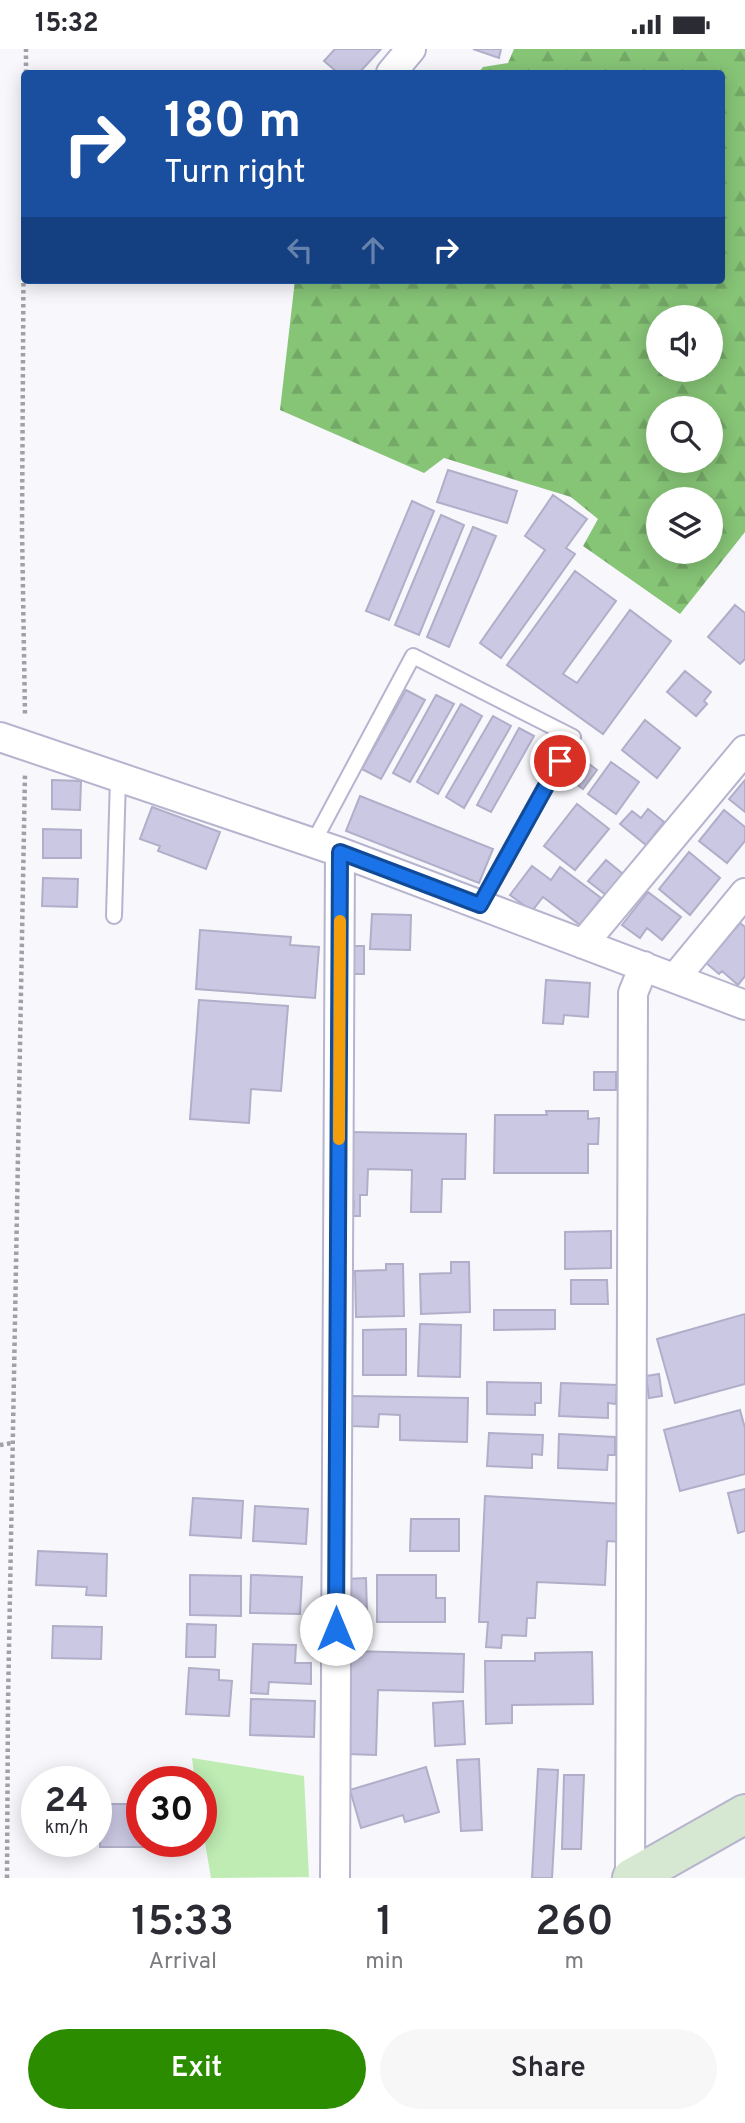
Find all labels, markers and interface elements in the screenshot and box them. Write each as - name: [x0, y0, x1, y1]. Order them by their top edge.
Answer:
- text: 15:32: [35, 8, 99, 41]
- text: 180 m: [164, 93, 301, 155]
- icon: right: [49, 98, 140, 189]
- text: Turn right: [164, 154, 306, 194]
- icon: left: [281, 231, 319, 269]
- icon: ahead: [354, 231, 392, 269]
- icon: right: [427, 231, 465, 269]
- map controls: [646, 305, 723, 564]
- button: sound: [646, 305, 723, 382]
- button: search: [646, 396, 723, 473]
- button: layers: [646, 487, 723, 564]
- pin: [530, 731, 590, 791]
- icon: arrive: [541, 742, 579, 780]
- position arrow: [299, 1592, 373, 1666]
- speed limit sign: 30: [126, 1766, 217, 1857]
- text: 24: [45, 1780, 88, 1824]
- text: km/h: [45, 1817, 88, 1840]
- text: 15:33: [131, 1897, 234, 1950]
- text: 1: [376, 1897, 393, 1950]
- text: 260: [535, 1897, 614, 1950]
- text: Arrival: [148, 1948, 217, 1977]
- text: min: [365, 1948, 404, 1977]
- text: m: [565, 1948, 584, 1977]
- button: Exit: [28, 2029, 366, 2109]
- button: Share: [380, 2029, 717, 2109]

